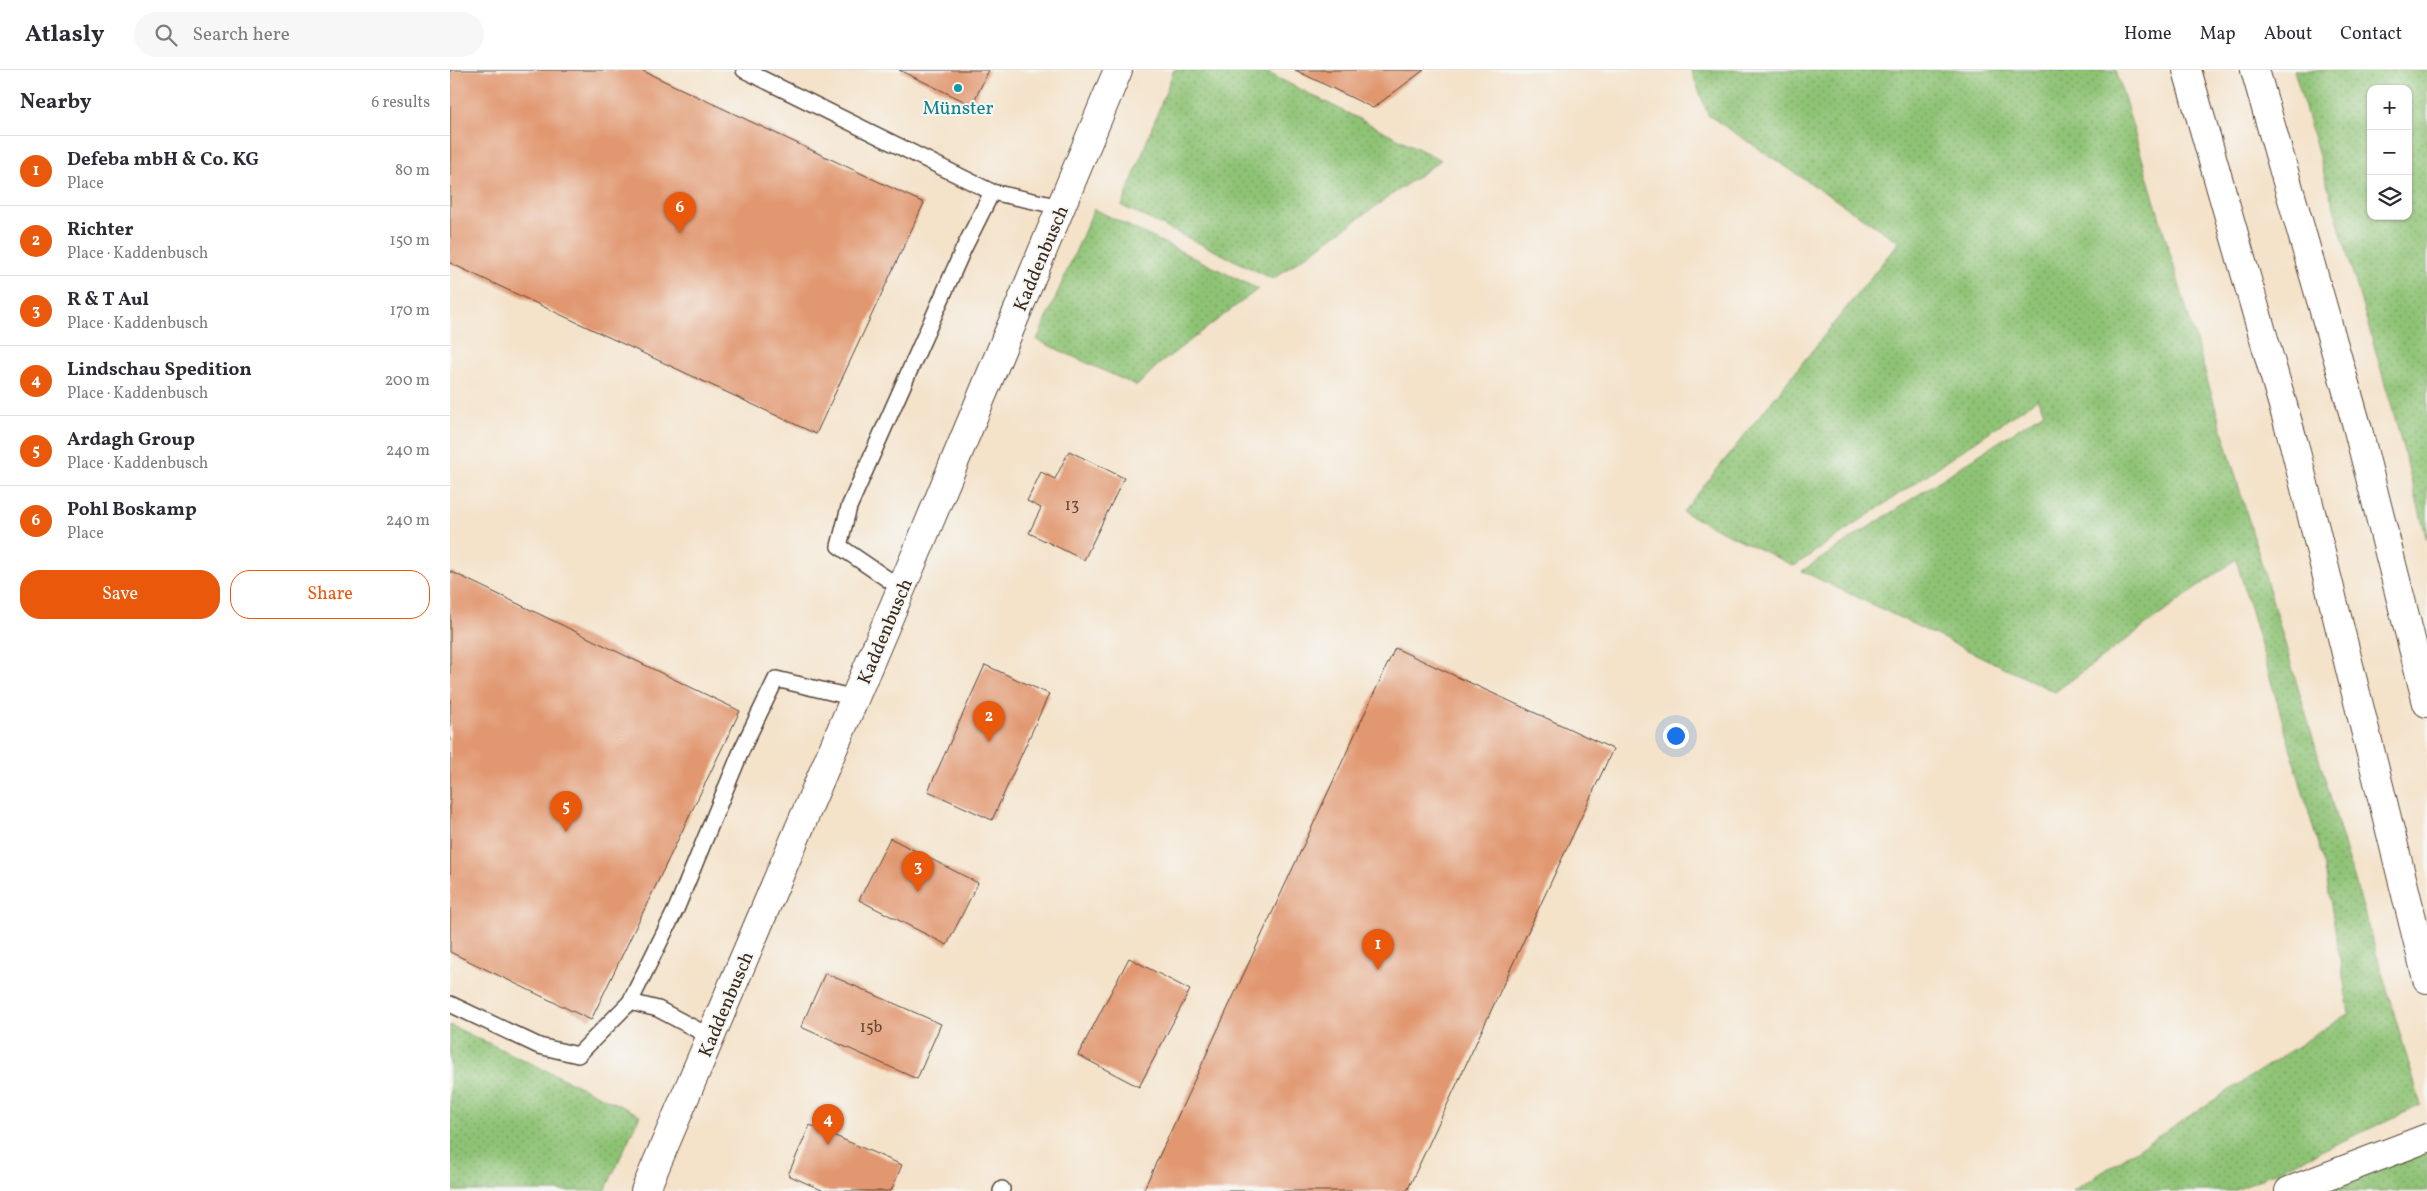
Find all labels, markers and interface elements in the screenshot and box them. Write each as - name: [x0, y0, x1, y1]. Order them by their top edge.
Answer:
- search box: [134, 12, 484, 57]
- text: Atlasly: [25, 18, 104, 52]
- icon: search: [152, 21, 180, 49]
- text: Search here: [192, 22, 290, 48]
- text: Home: [2124, 22, 2172, 47]
- text: Map: [2200, 22, 2236, 47]
- text: About: [2264, 22, 2312, 47]
- text: Contact: [2340, 22, 2402, 47]
- marker: Münster: [952, 82, 964, 94]
- map controls: [2367, 85, 2412, 220]
- button: +: [2367, 85, 2412, 130]
- text: Nearby: [20, 88, 91, 117]
- text: 6 results: [371, 92, 430, 114]
- place label: Münster: [923, 96, 994, 122]
- button: −: [2367, 130, 2412, 175]
- text: Defeba mbH & Co. KG: [67, 147, 259, 173]
- text: 1: [33, 160, 39, 182]
- text: 80 m: [395, 160, 430, 182]
- text: Place: [67, 173, 104, 195]
- button: layers: [2367, 175, 2412, 220]
- pin: 6: [664, 192, 696, 233]
- street label: Kaddenbusch: [1008, 202, 1076, 316]
- text: Richter: [67, 217, 133, 243]
- text: 2: [32, 230, 40, 252]
- text: 150 m: [389, 230, 430, 252]
- text: Place · Kaddenbusch: [67, 243, 208, 265]
- text: R & T Aul: [67, 287, 149, 313]
- text: 3: [32, 300, 40, 322]
- text: 170 m: [390, 300, 430, 322]
- text: Place · Kaddenbusch: [67, 313, 208, 335]
- text: Lindschau Spedition: [67, 357, 252, 383]
- text: 4: [31, 370, 41, 392]
- text: 200 m: [385, 370, 430, 392]
- text: Place · Kaddenbusch: [67, 383, 208, 405]
- text: Ardagh Group: [67, 427, 195, 453]
- text: 5: [32, 440, 40, 462]
- text: 240 m: [386, 440, 430, 462]
- text: Place · Kaddenbusch: [67, 453, 208, 475]
- house number: 13: [1065, 495, 1079, 517]
- text: Pohl Boskamp: [67, 497, 197, 523]
- text: 6: [32, 510, 40, 532]
- text: 240 m: [386, 510, 430, 532]
- text: Place: [67, 523, 104, 545]
- button: Save: [20, 570, 220, 619]
- button: Share: [230, 570, 430, 619]
- street label: Kaddenbusch: [852, 575, 920, 689]
- pin: 2: [973, 701, 1005, 742]
- your location: [1663, 723, 1689, 749]
- pin: 5: [550, 791, 582, 832]
- pin: 3: [902, 851, 934, 892]
- pin: 1: [1362, 929, 1394, 970]
- street label: Kaddenbusch: [693, 948, 761, 1062]
- house number: 15b: [860, 1017, 883, 1039]
- pin: 4: [812, 1104, 844, 1145]

